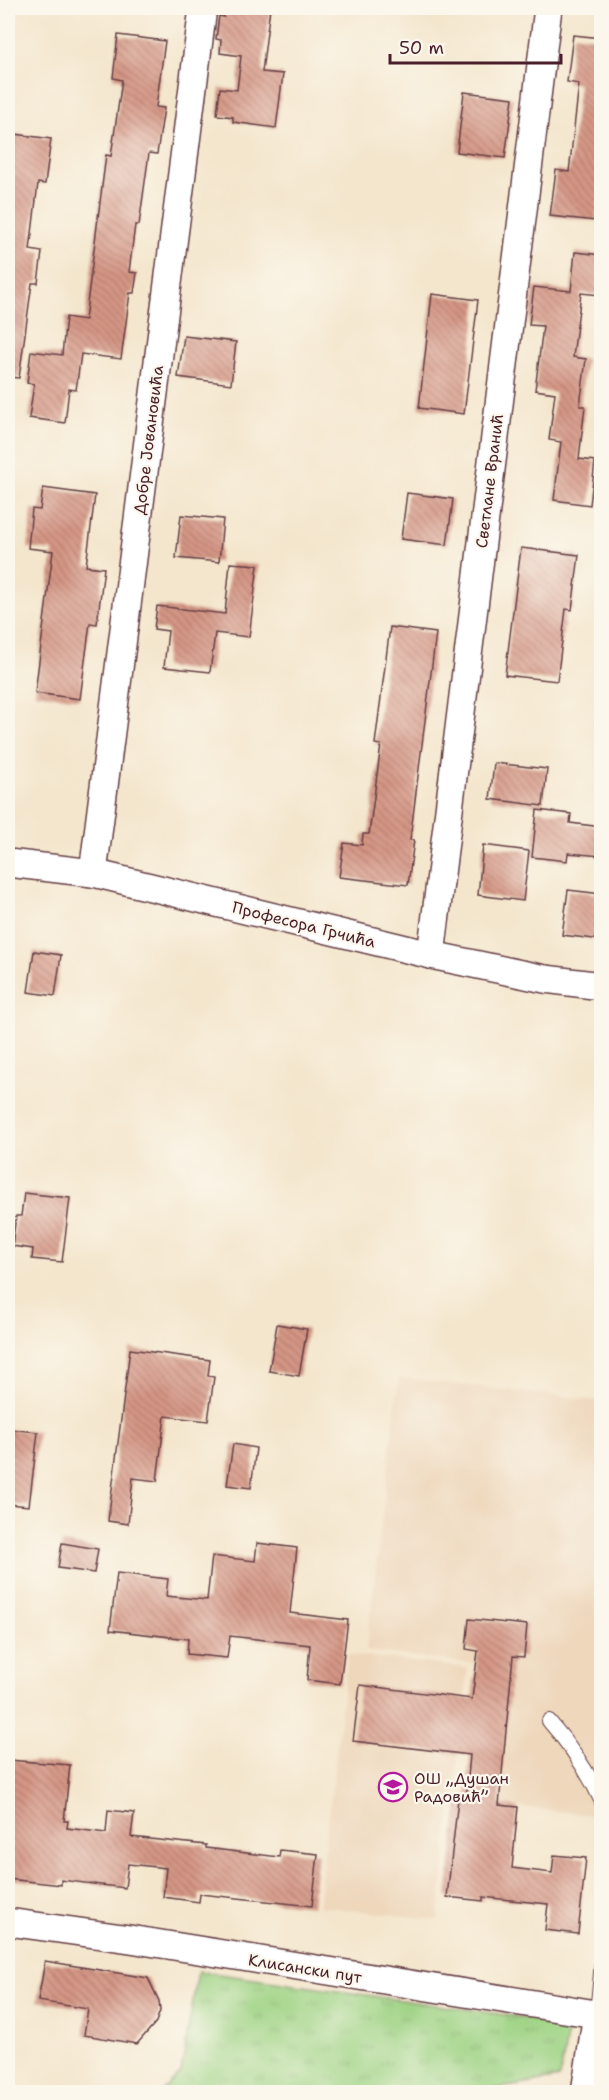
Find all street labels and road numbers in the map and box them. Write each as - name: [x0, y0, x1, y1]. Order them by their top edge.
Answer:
- street label: Добре Јовановића: [129, 364, 168, 516]
- street label: Светлане Вранић: [471, 413, 508, 549]
- street label: Професора Грчића: [230, 897, 378, 952]
- street label: Клисански пут: [247, 1949, 364, 1988]

